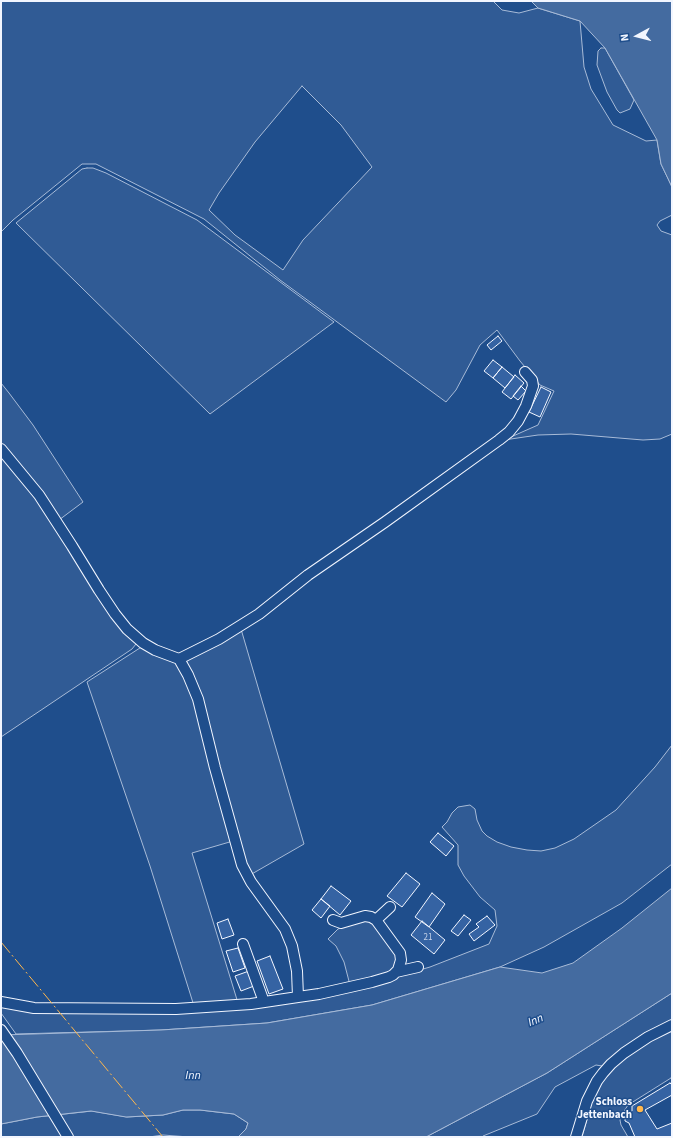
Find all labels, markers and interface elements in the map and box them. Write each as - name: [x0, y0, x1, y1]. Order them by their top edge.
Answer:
- north arrow: [617, 16, 657, 56]
- text: N: [617, 33, 632, 42]
- house number: 21: [424, 933, 432, 943]
- water label: Inn: [526, 1011, 546, 1031]
- water label: Inn: [185, 1069, 201, 1083]
- place label: Schloss Jettenbach: [577, 1096, 632, 1122]
- marker: Schloss Jettenbach: [635, 1104, 645, 1114]

